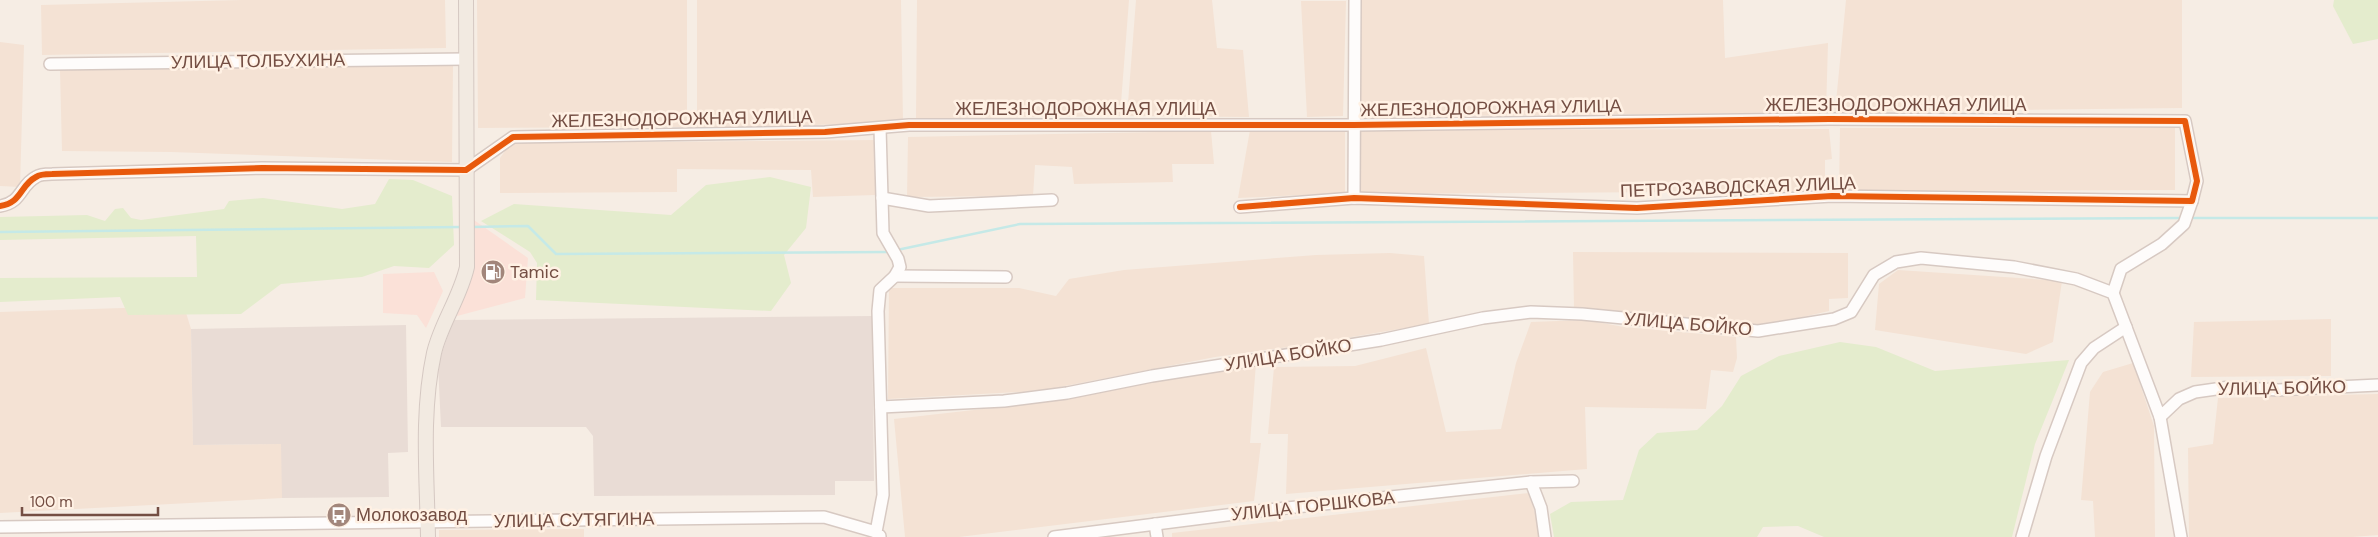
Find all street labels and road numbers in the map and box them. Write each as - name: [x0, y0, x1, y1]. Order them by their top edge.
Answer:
- street label: УЛИЦА ТОЛБУХИНА: [171, 47, 345, 75]
- street label: ЖЕЛЕЗНОДОРОЖНАЯ УЛИЦА: [1765, 93, 2027, 117]
- street label: ЖЕЛЕЗНОДОРОЖНАЯ УЛИЦА: [1360, 94, 1622, 122]
- street label: ЖЕЛЕЗНОДОРОЖНАЯ УЛИЦА: [955, 97, 1217, 121]
- street label: ЖЕЛЕЗНОДОРОЖНАЯ УЛИЦА: [551, 105, 813, 133]
- street label: ПЕТРОЗАВОДСКАЯ УЛИЦА: [1620, 171, 1856, 203]
- street label: УЛИЦА БОЙКО: [1623, 306, 1753, 342]
- street label: УЛИЦА БОЙКО: [1223, 333, 1353, 377]
- street label: УЛИЦА БОЙКО: [2218, 375, 2346, 401]
- street label: УЛИЦА ГОРШКОВА: [1230, 485, 1396, 527]
- street label: УЛИЦА СУТЯГИНА: [493, 507, 655, 533]

